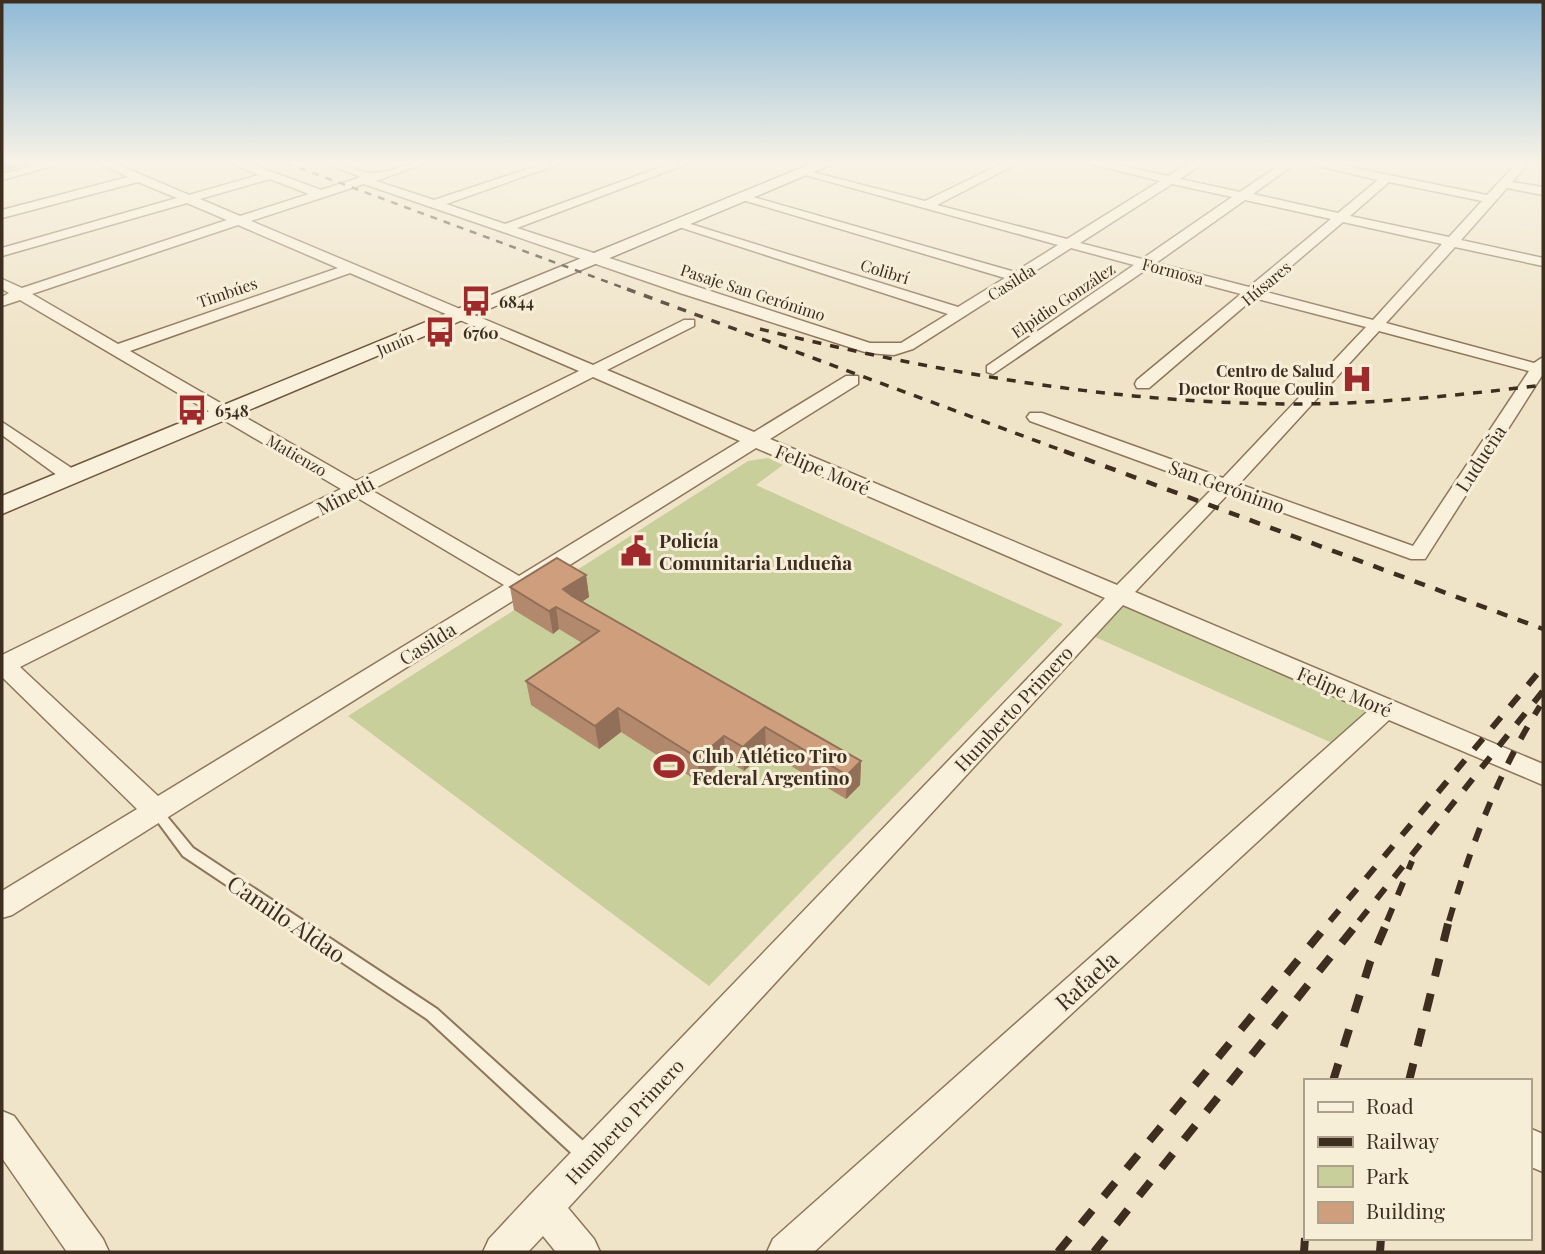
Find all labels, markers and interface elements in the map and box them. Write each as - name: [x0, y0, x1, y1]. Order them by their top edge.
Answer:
- street label: Formosa: [1140, 253, 1206, 289]
- street label: Colibrí: [858, 254, 912, 288]
- street label: Húsares: [1237, 256, 1295, 310]
- street label: Elpidio González: [1007, 257, 1119, 342]
- street label: Pasaje San Gerónimo: [678, 259, 828, 325]
- street label: Casilda: [983, 259, 1039, 305]
- street label: Timbúes: [194, 272, 260, 312]
- bus stop icon: 6844: [459, 284, 493, 318]
- place label: 6844: [499, 291, 534, 312]
- bus stop icon: 6760: [423, 315, 457, 349]
- place label: 6760: [463, 322, 499, 343]
- street label: Junín: [372, 326, 417, 360]
- place label: Centro de Salud Doctor Roque Coulin: [1178, 360, 1334, 399]
- hospital icon: Centro de Salud Doctor Roque Coulin: [1340, 362, 1374, 396]
- bus stop icon: 6548: [175, 393, 209, 427]
- place label: 6548: [215, 400, 249, 421]
- street label: Ludueña: [1449, 419, 1512, 496]
- street label: Matienzo: [263, 429, 331, 481]
- street label: Felipe Moré: [772, 437, 874, 501]
- street label: San Gerónimo: [1165, 453, 1289, 519]
- street label: Minetti: [312, 469, 379, 521]
- place label: Policía Comunitaria Ludueña: [659, 527, 852, 575]
- public building icon: Policía Comunitaria Ludueña: [619, 534, 653, 568]
- street label: Casilda: [394, 615, 461, 671]
- street label: Humberto Primero: [948, 640, 1078, 776]
- street label: Felipe Moré: [1294, 659, 1396, 723]
- place label: Club Atlético Tiro Federal Argentino: [692, 742, 850, 790]
- sports icon: Club Atlético Tiro Federal Argentino: [652, 749, 686, 783]
- street label: Camilo Aldao: [222, 867, 352, 969]
- street label: Rafaela: [1048, 943, 1125, 1017]
- street label: Humberto Primero: [559, 1053, 689, 1189]
- legend: [1304, 1079, 1531, 1240]
- text: Road: [1366, 1091, 1414, 1119]
- text: Railway: [1366, 1126, 1440, 1154]
- text: Park: [1366, 1161, 1410, 1189]
- text: Building: [1366, 1196, 1445, 1224]

